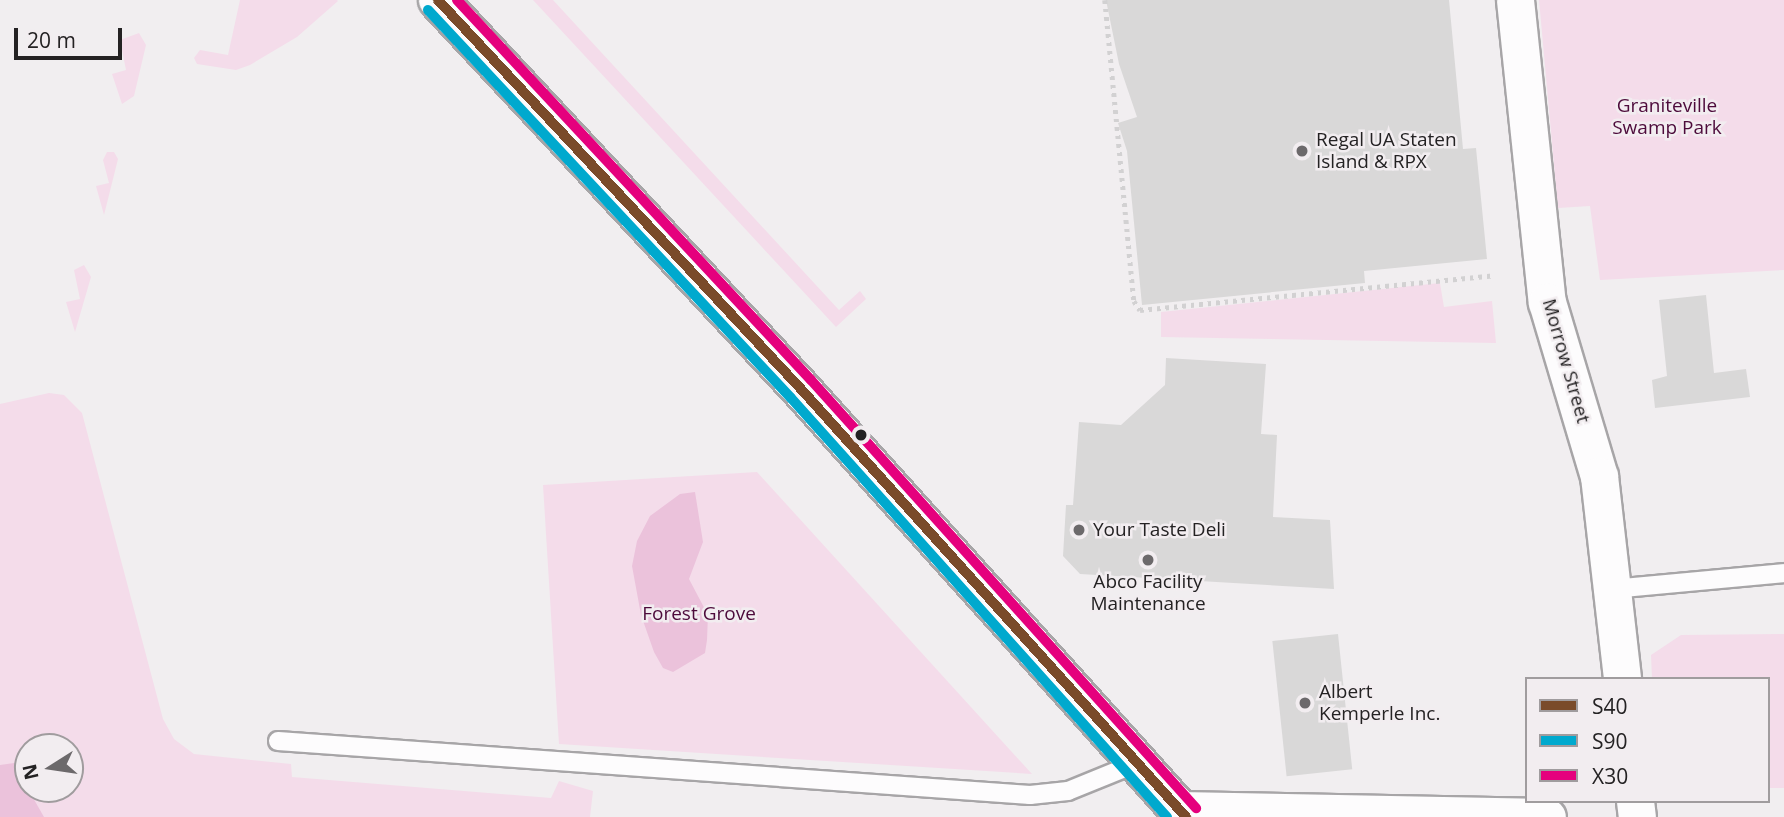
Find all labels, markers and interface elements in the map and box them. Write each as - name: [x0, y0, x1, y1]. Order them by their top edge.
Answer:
- scale bar: [18, 14, 126, 58]
- text: 20 m: [27, 26, 76, 54]
- park label: Graniteville Swamp Park: [1612, 95, 1722, 139]
- place label: Regal UA Staten Island & RPX: [1316, 129, 1457, 173]
- marker: Regal UA Staten Island & RPX: [1294, 143, 1310, 159]
- street label: Morrow Street: [1537, 296, 1595, 426]
- unlabelled marker: [854, 428, 868, 442]
- place label: Your Taste Deli: [1093, 519, 1226, 541]
- marker: Your Taste Deli: [1071, 522, 1087, 538]
- marker: Abco Facility Maintenance: [1140, 552, 1156, 568]
- place label: Abco Facility Maintenance: [1090, 571, 1206, 615]
- park label: Forest Grove: [642, 603, 756, 625]
- legend: [1525, 677, 1770, 803]
- place label: Albert Kemperle Inc.: [1319, 681, 1440, 725]
- text: S40: [1592, 692, 1628, 720]
- marker: Albert Kemperle Inc.: [1297, 695, 1313, 711]
- text: S90: [1592, 727, 1628, 755]
- north arrow: [14, 733, 84, 803]
- text: N: [16, 762, 45, 782]
- text: X30: [1592, 762, 1628, 790]

